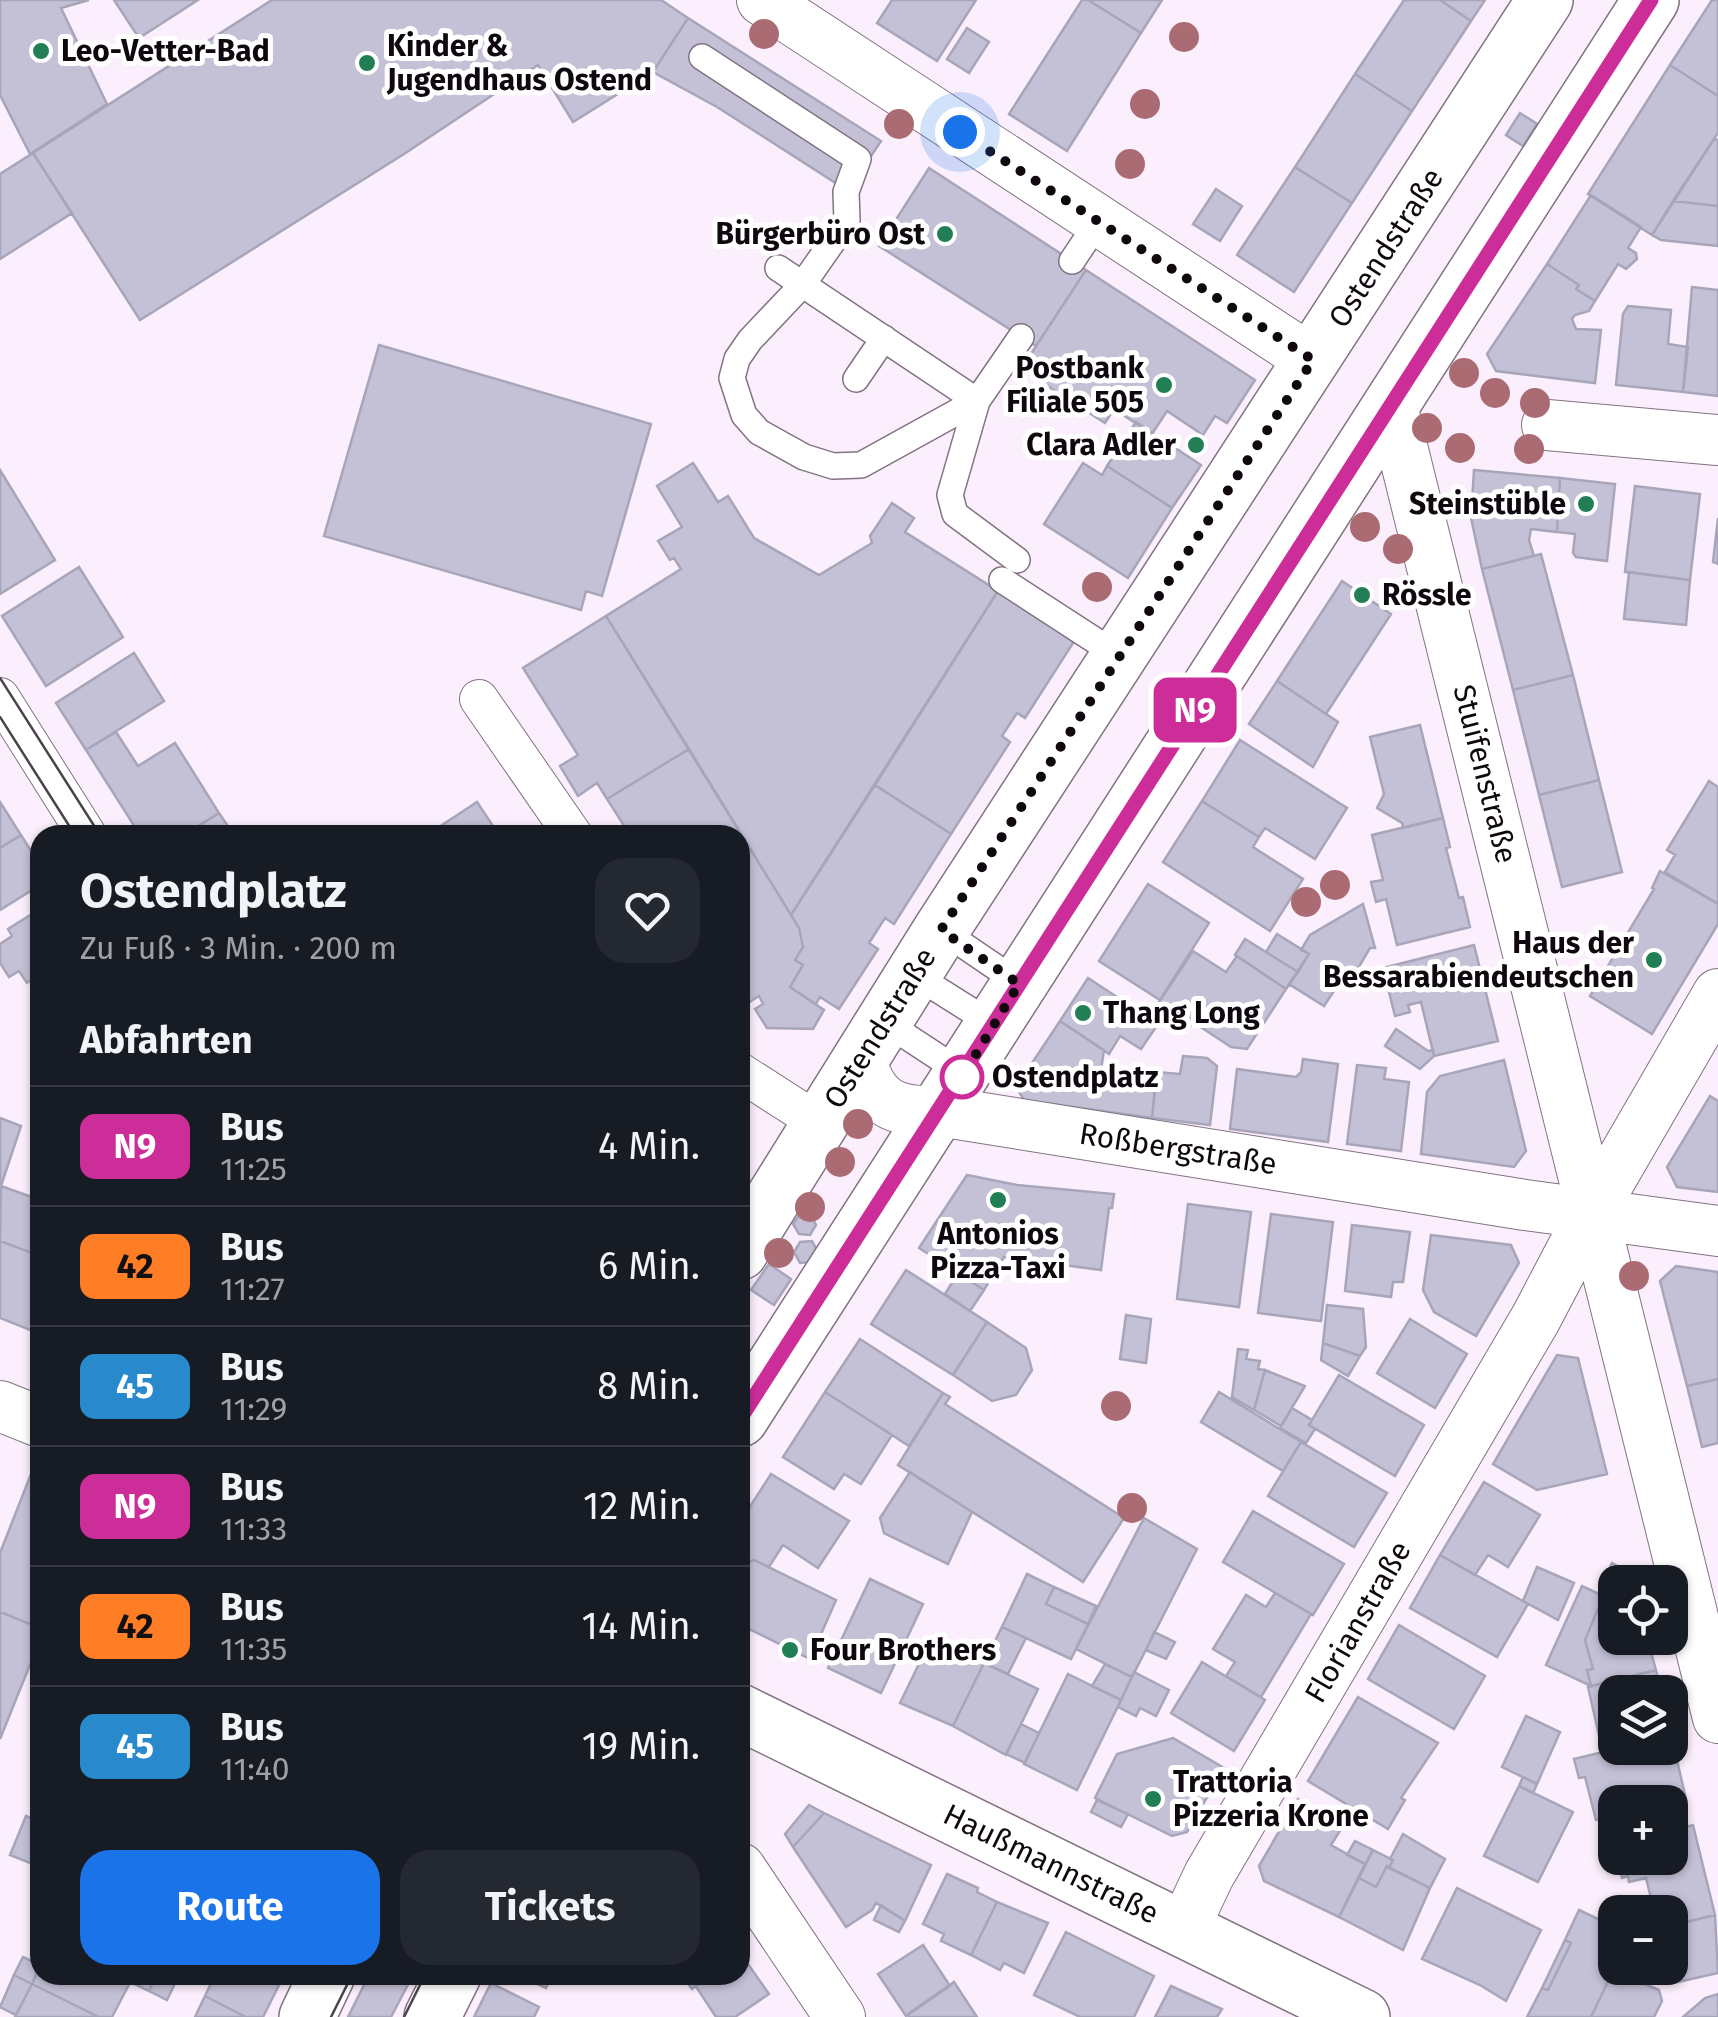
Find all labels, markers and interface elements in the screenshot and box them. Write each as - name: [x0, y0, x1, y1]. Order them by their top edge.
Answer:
- place label: Kinder & Jugendhaus Ostend: [386, 28, 652, 98]
- place label: Leo-Vetter-Bad: [61, 33, 270, 69]
- marker: Leo-Vetter-Bad: [30, 40, 52, 62]
- marker: Kinder & Jugendhaus Ostend: [356, 52, 378, 74]
- your location: [935, 107, 985, 157]
- street label: Ostendstraße: [1321, 162, 1451, 334]
- place label: Bürgerbüro Ost: [716, 216, 925, 252]
- marker: Bürgerbüro Ost: [934, 223, 956, 245]
- place label: Postbank Filiale 505: [1006, 350, 1144, 420]
- marker: Postbank Filiale 505: [1153, 374, 1175, 396]
- place label: Clara Adler: [1026, 427, 1177, 463]
- marker: Clara Adler: [1185, 434, 1207, 456]
- place label: Steinstüble: [1409, 486, 1566, 522]
- marker: Steinstüble: [1575, 493, 1597, 515]
- place label: Rössle: [1382, 577, 1472, 613]
- marker: Rössle: [1351, 584, 1373, 606]
- line badge: N9: [1150, 678, 1240, 742]
- street label: Stuifenstraße: [1445, 681, 1525, 867]
- text: N9: [1174, 689, 1216, 731]
- button: heart: [595, 858, 700, 963]
- text: Ostendplatz: [80, 862, 347, 920]
- place label: Haus der Bessarabiendeutschen: [1323, 925, 1635, 995]
- text: Zu Fuß · 3 Min. · 200 m: [80, 929, 397, 967]
- street label: Ostendstraße: [816, 941, 944, 1115]
- marker: Haus der Bessarabiendeutschen: [1643, 949, 1665, 971]
- place label: Thang Long: [1103, 995, 1260, 1031]
- marker: Thang Long: [1072, 1002, 1094, 1024]
- text: Abfahrten: [80, 1017, 253, 1063]
- marker: Ostendplatz: [941, 1056, 983, 1098]
- place label: Ostendplatz: [992, 1059, 1159, 1095]
- text: Bus: [220, 1104, 284, 1150]
- street label: Roßbergstraße: [1077, 1116, 1279, 1182]
- text: 4 Min.: [598, 1123, 700, 1169]
- text: N9: [114, 1125, 156, 1167]
- text: 11:25: [220, 1150, 287, 1188]
- marker: Antonios Pizza-Taxi: [987, 1189, 1009, 1211]
- place label: Antonios Pizza-Taxi: [930, 1216, 1066, 1286]
- text: Bus: [220, 1224, 284, 1270]
- text: 6 Min.: [598, 1243, 700, 1289]
- text: 42: [116, 1245, 154, 1287]
- text: 11:27: [220, 1270, 285, 1308]
- text: Bus: [220, 1344, 284, 1390]
- text: 8 Min.: [597, 1363, 700, 1409]
- text: 45: [116, 1365, 154, 1407]
- text: 11:29: [220, 1390, 287, 1428]
- text: Bus: [220, 1464, 284, 1510]
- text: 12 Min.: [583, 1483, 700, 1529]
- text: N9: [114, 1485, 156, 1527]
- text: 11:33: [220, 1510, 287, 1548]
- street label: Florianstraße: [1297, 1535, 1419, 1709]
- map controls: [1598, 1565, 1688, 1985]
- button: locate: [1598, 1565, 1688, 1655]
- text: Bus: [220, 1584, 284, 1630]
- text: 14 Min.: [582, 1603, 700, 1649]
- text: 42: [116, 1605, 154, 1647]
- text: 11:35: [220, 1630, 287, 1668]
- place label: Four Brothers: [810, 1632, 996, 1668]
- marker: Four Brothers: [779, 1639, 801, 1661]
- button: layers: [1598, 1675, 1688, 1765]
- text: Bus: [220, 1704, 284, 1750]
- text: 19 Min.: [582, 1723, 700, 1769]
- text: 45: [116, 1725, 154, 1767]
- text: 11:40: [220, 1750, 290, 1788]
- place label: Trattoria Pizzeria Krone: [1173, 1764, 1369, 1834]
- button: +: [1598, 1785, 1688, 1875]
- marker: Trattoria Pizzeria Krone: [1142, 1788, 1164, 1810]
- street label: Haußmannstraße: [938, 1796, 1164, 1932]
- button: Route: [80, 1850, 380, 1965]
- button: Tickets: [400, 1850, 700, 1965]
- button: −: [1598, 1895, 1688, 1985]

